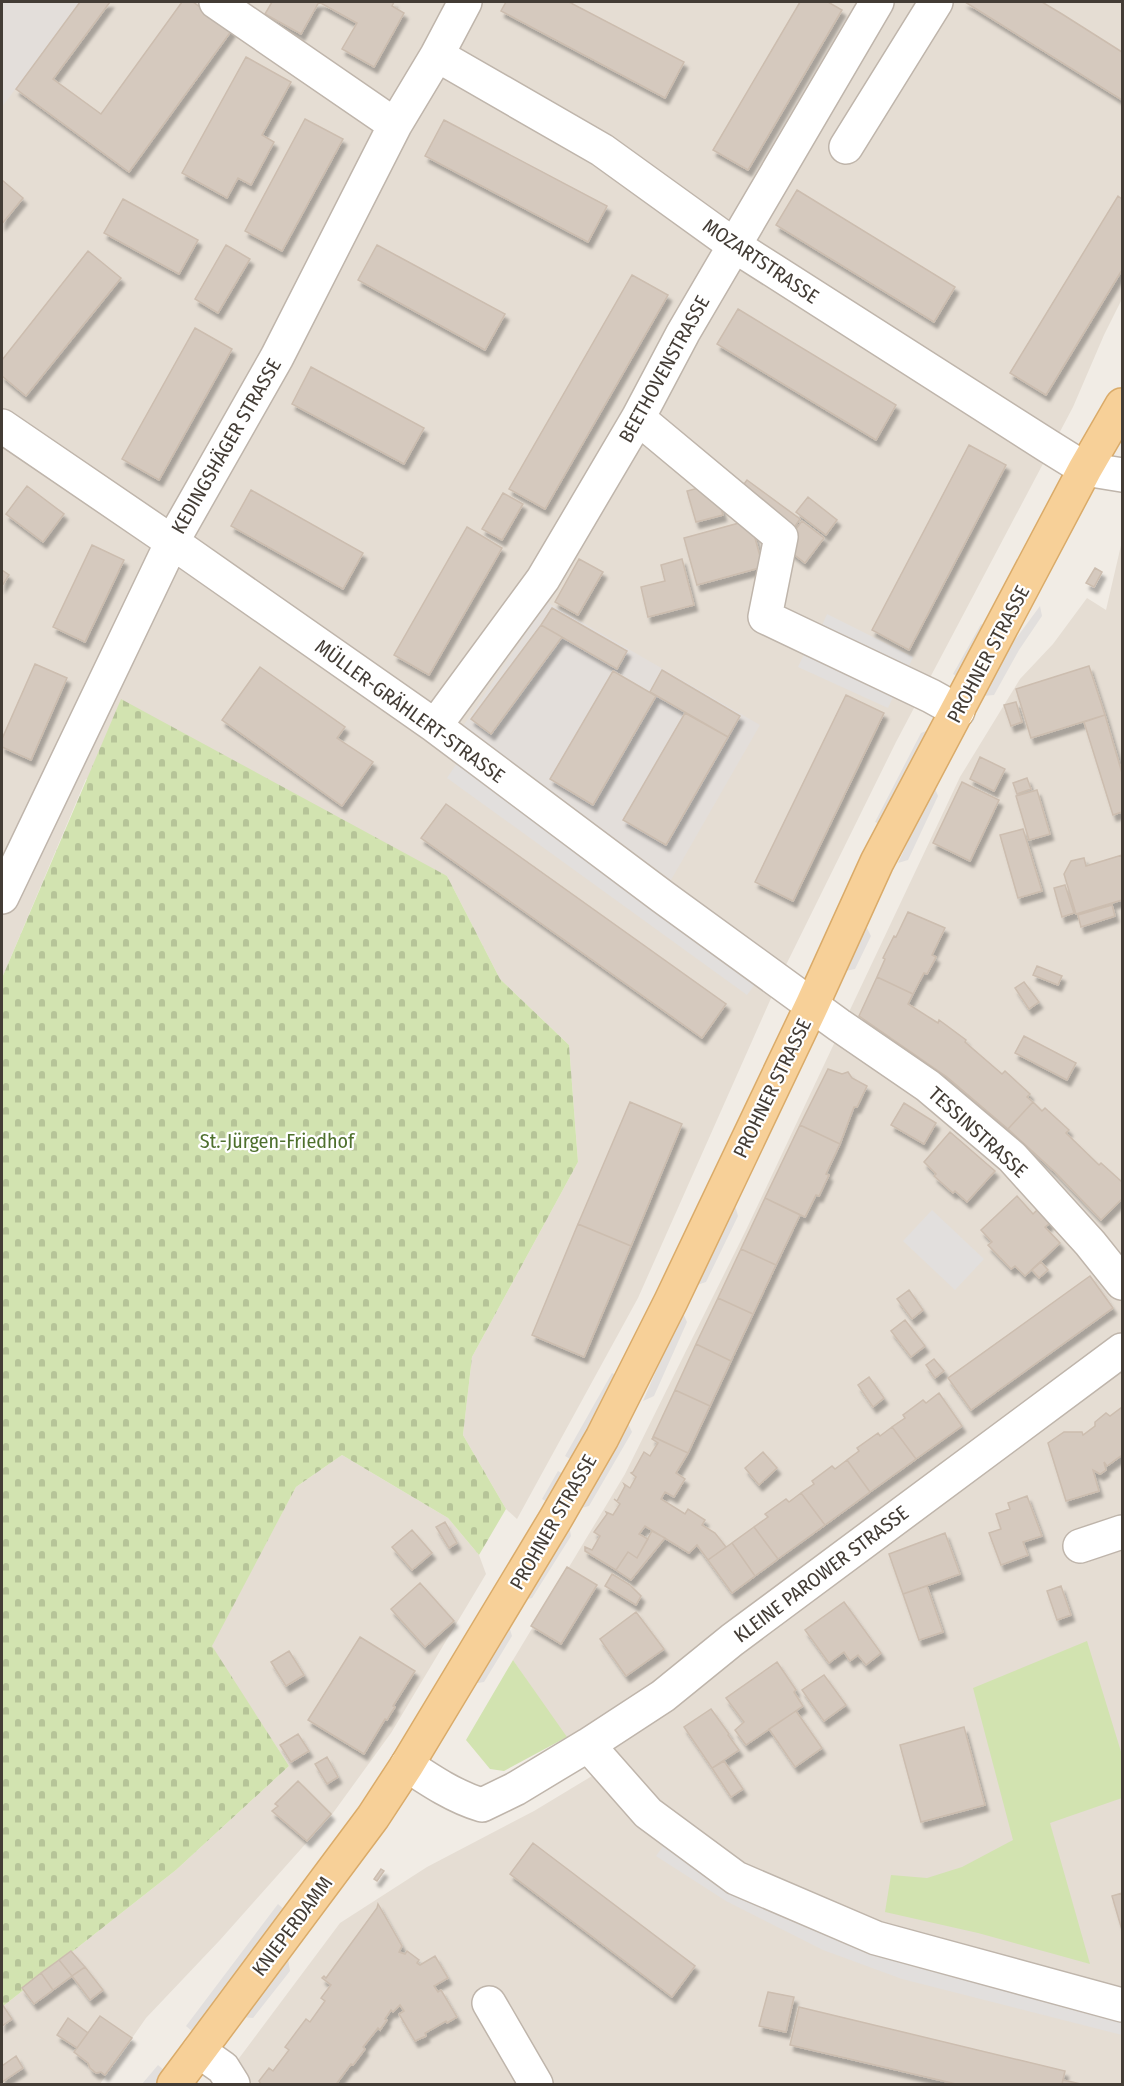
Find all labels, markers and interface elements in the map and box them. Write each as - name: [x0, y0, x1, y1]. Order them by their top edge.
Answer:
- street label: MOZARTSTRASSE: [699, 213, 823, 309]
- street label: BEETHOVENSTRASSE: [614, 291, 714, 447]
- street label: KEDINGSHÄGER STRASSE: [166, 354, 286, 538]
- street label: PROHNER STRASSE: [942, 581, 1034, 727]
- street label: MÜLLER-GRÄHLERT-STRASSE: [310, 634, 510, 788]
- street label: PROHNER STRASSE: [728, 1014, 816, 1162]
- street label: TESSINSTRASSE: [924, 1081, 1032, 1183]
- park label: St.-Jürgen-Friedhof: [200, 1129, 356, 1153]
- street label: PROHNER STRASSE: [505, 1450, 601, 1594]
- street label: KLEINE PAROWER STRASSE: [729, 1500, 913, 1648]
- street label: KNIEPERDAMM: [247, 1871, 337, 1981]

